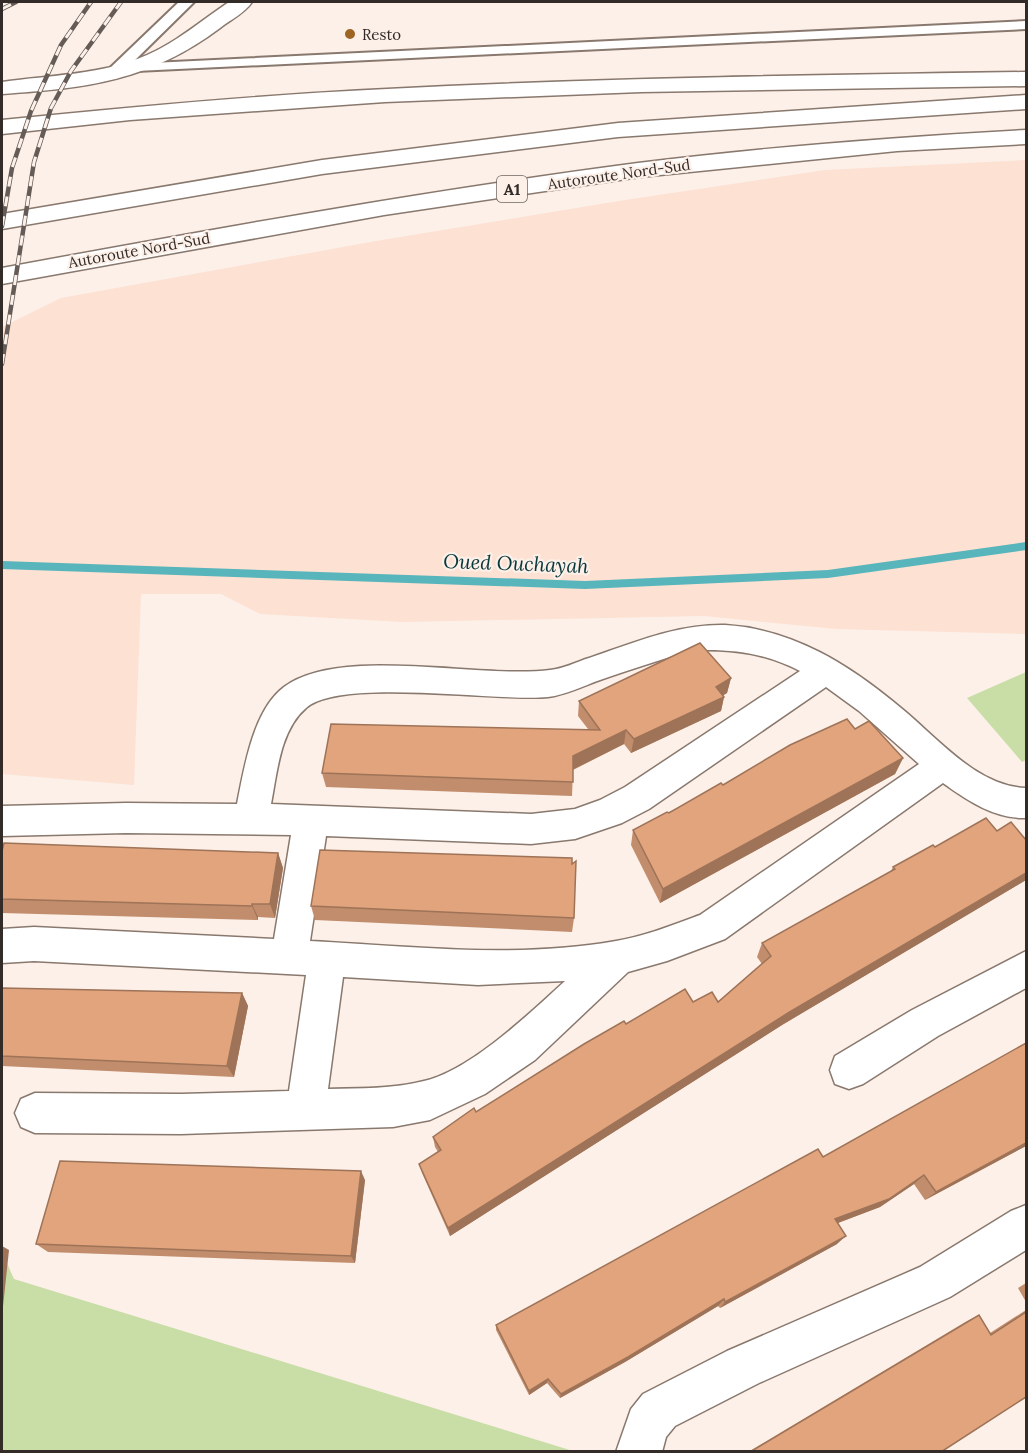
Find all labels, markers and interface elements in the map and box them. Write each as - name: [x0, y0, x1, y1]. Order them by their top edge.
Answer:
- place label: Resto: [362, 25, 401, 44]
- marker: Resto: [343, 27, 357, 41]
- street label: Autoroute Nord-Sud: [545, 155, 692, 194]
- road number: A1: [497, 176, 527, 202]
- street label: Autoroute Nord-Sud: [66, 228, 211, 272]
- water label: Oued Ouchayah: [443, 548, 590, 578]

